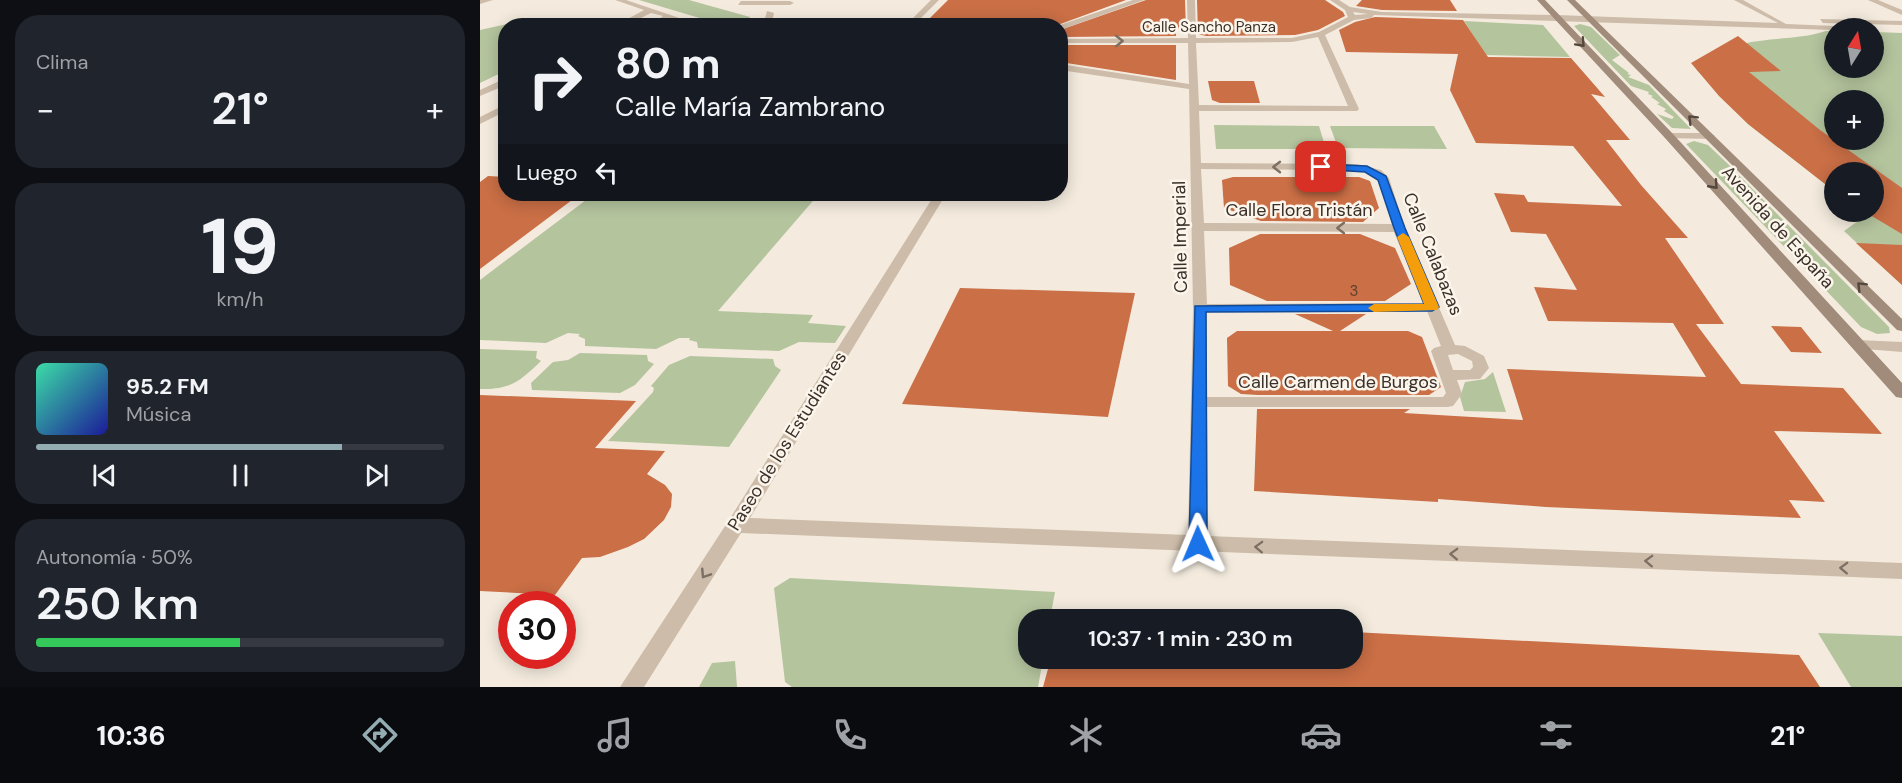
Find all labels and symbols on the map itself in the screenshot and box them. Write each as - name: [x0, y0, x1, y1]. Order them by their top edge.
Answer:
- street label: Calle Sancho Panza: [1142, 17, 1276, 37]
- north arrow: [1824, 18, 1884, 78]
- one-way arrow: [1114, 35, 1123, 47]
- one-way arrow: [1574, 36, 1585, 46]
- one-way arrow: [1689, 115, 1700, 126]
- pin: [1295, 141, 1346, 192]
- street label: Avenida de España: [1716, 160, 1840, 294]
- one-way arrow: [1273, 161, 1282, 173]
- one-way arrow: [1707, 178, 1718, 189]
- street label: Calle Imperial: [1167, 181, 1193, 293]
- street label: Calle Calabazas: [1397, 189, 1469, 319]
- street label: Calle Flora Tristán: [1225, 198, 1373, 222]
- one-way arrow: [1336, 222, 1345, 234]
- house number: 3: [1350, 281, 1358, 301]
- one-way arrow: [1857, 282, 1868, 293]
- street label: Paseo de los Estudiantes: [722, 347, 852, 535]
- street label: Calle Carmen de Burgos: [1238, 370, 1438, 394]
- position arrow: [1166, 512, 1230, 576]
- one-way arrow: [1254, 540, 1263, 553]
- one-way arrow: [1449, 547, 1458, 560]
- one-way arrow: [1644, 555, 1653, 568]
- one-way arrow: [1839, 562, 1848, 575]
- one-way arrow: [700, 568, 712, 578]
- speed limit sign: 30: [498, 591, 576, 669]

